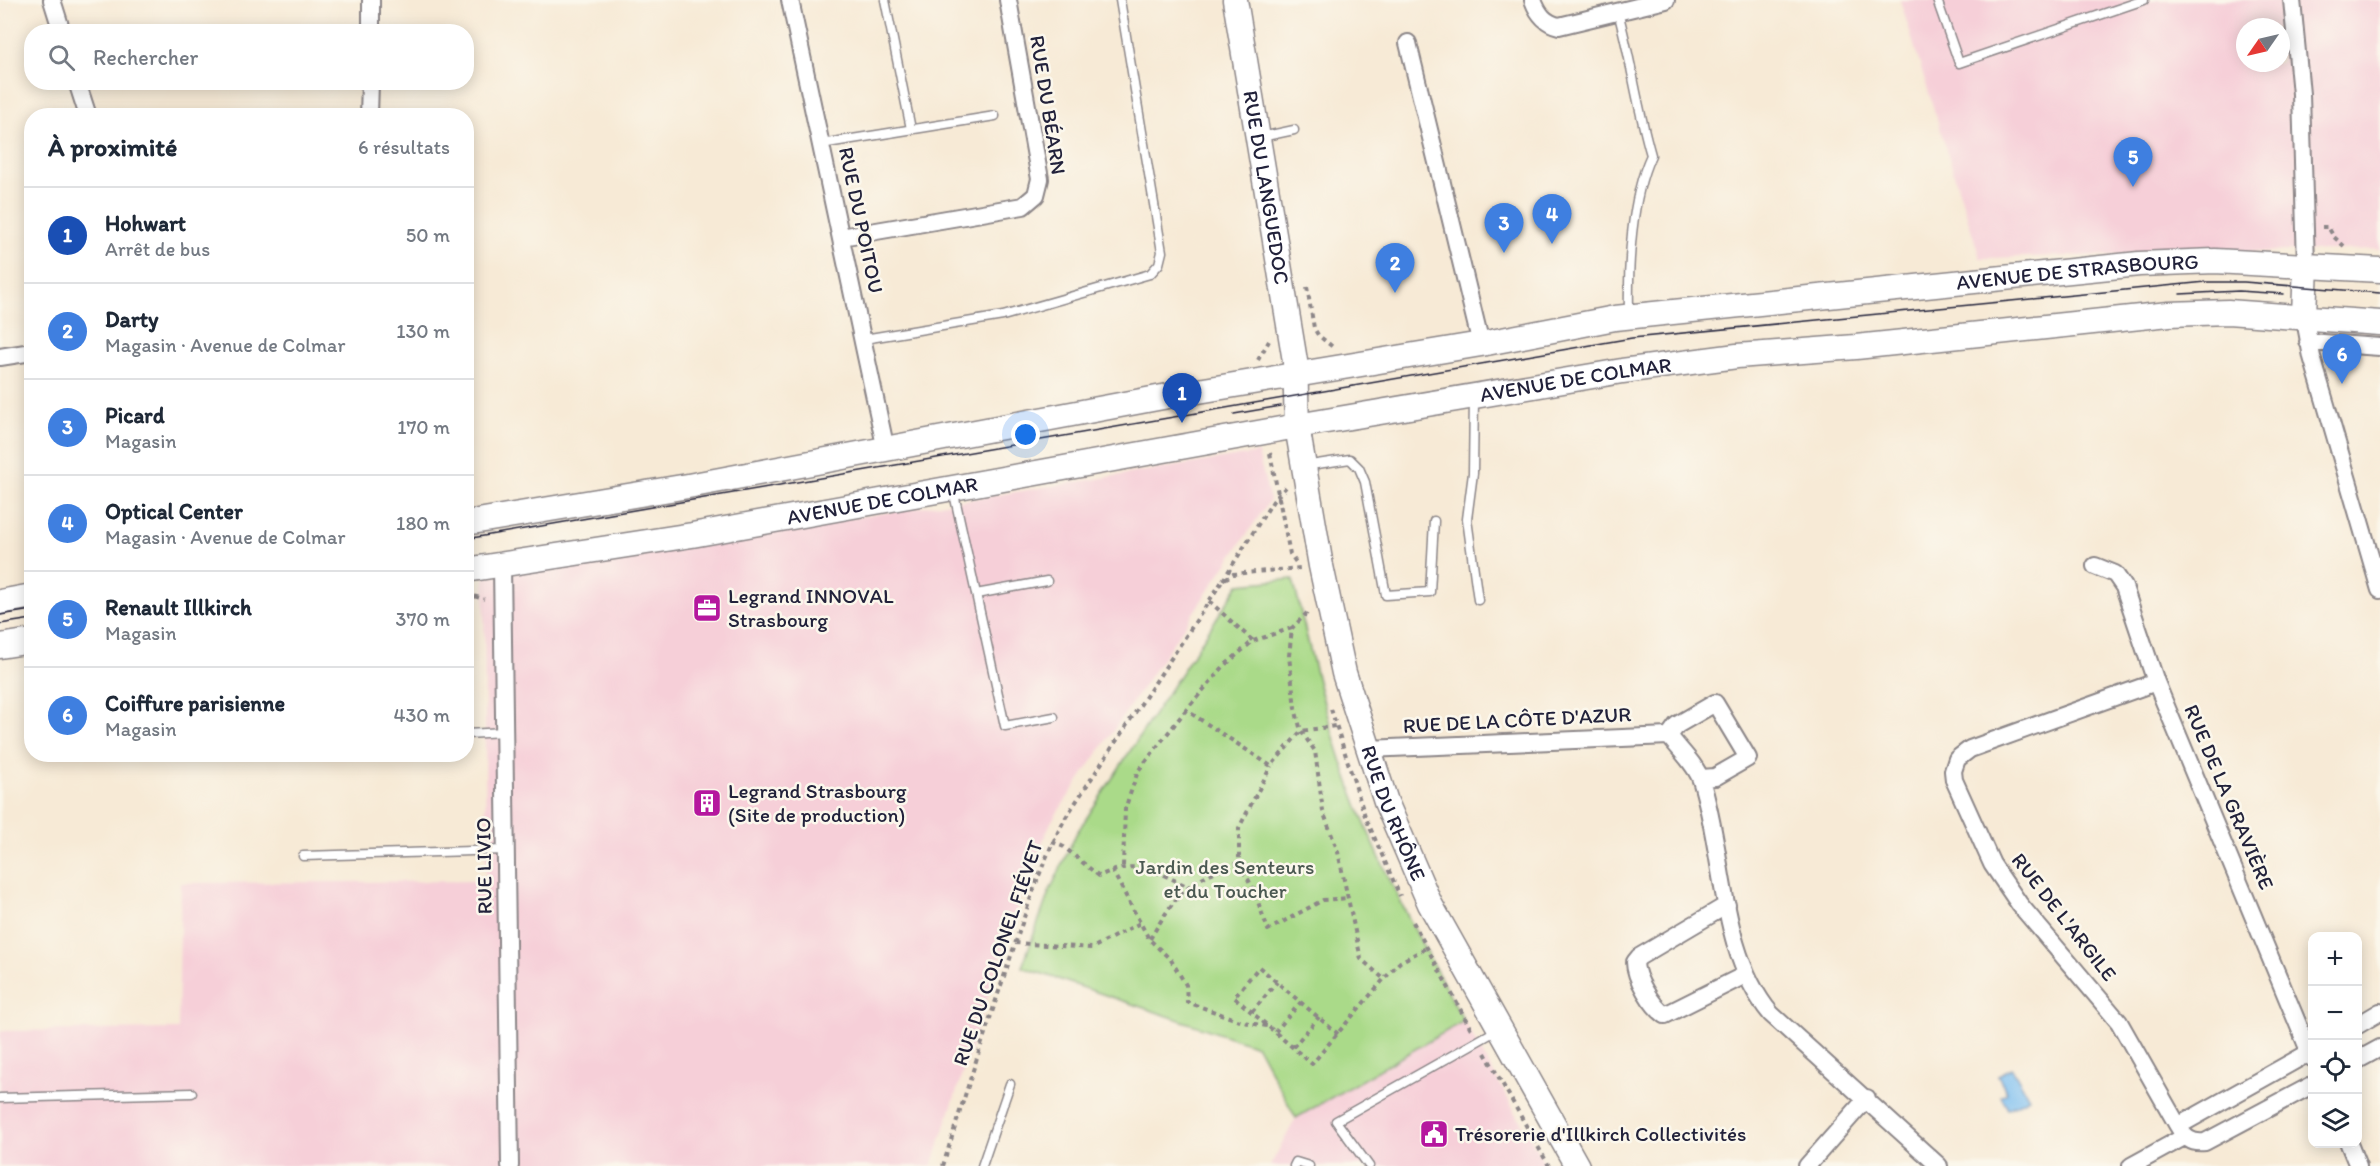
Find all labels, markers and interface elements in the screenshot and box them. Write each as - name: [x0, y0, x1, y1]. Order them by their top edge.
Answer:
- north arrow: [2236, 18, 2290, 72]
- search box: [24, 24, 474, 90]
- street label: RUE DU BÉARN: [1025, 33, 1072, 176]
- icon: search: [45, 41, 78, 74]
- text: Rechercher: [93, 44, 198, 71]
- street label: RUE DU LANGUEDOC: [1238, 89, 1295, 286]
- text: À proximité: [48, 131, 177, 163]
- text: 6 résultats: [358, 135, 450, 159]
- pin: 5: [2114, 138, 2152, 187]
- street label: RUE DU POITOU: [834, 144, 889, 295]
- pin: 4: [1532, 194, 1572, 244]
- pin: 3: [1484, 204, 1524, 253]
- text: Hohwart: [105, 210, 186, 237]
- text: 1: [63, 223, 72, 247]
- text: 50 m: [406, 223, 450, 247]
- text: Arrêt de bus: [105, 237, 210, 261]
- pin: 2: [1376, 244, 1414, 293]
- street label: AVENUE DE STRASBOURG: [1955, 249, 2199, 295]
- text: Darty: [105, 306, 158, 333]
- text: 2: [62, 319, 73, 343]
- text: 130 m: [396, 319, 450, 343]
- text: Magasin · Avenue de Colmar: [105, 333, 345, 357]
- pin: 6: [2322, 334, 2362, 384]
- street label: AVENUE DE COLMAR: [1478, 352, 1673, 407]
- pin: 1: [1162, 374, 1202, 423]
- text: Picard: [105, 402, 165, 429]
- text: 3: [62, 415, 73, 439]
- text: 170 m: [397, 415, 450, 439]
- your location: [1011, 420, 1040, 449]
- text: Magasin: [105, 429, 177, 453]
- street label: AVENUE DE COLMAR: [785, 471, 980, 530]
- text: Optical Center: [105, 498, 243, 525]
- text: 4: [61, 511, 74, 535]
- text: 180 m: [396, 511, 450, 535]
- text: Magasin · Avenue de Colmar: [105, 525, 345, 549]
- place label: Legrand INNOVAL Strasbourg: [728, 583, 894, 632]
- office icon: Legrand INNOVAL Strasbourg: [691, 592, 723, 624]
- text: Renault Illkirch: [105, 594, 252, 621]
- text: 5: [62, 607, 73, 631]
- text: 370 m: [396, 607, 450, 631]
- text: Magasin: [105, 621, 177, 645]
- text: Coiffure parisienne: [105, 690, 285, 717]
- street label: RUE DE LA CÔTE D'AZUR: [1402, 701, 1632, 738]
- street label: RUE DE LA GRAVIÈRE: [2179, 701, 2280, 893]
- text: 6: [62, 703, 73, 727]
- text: 430 m: [393, 703, 450, 727]
- text: Magasin: [105, 717, 177, 741]
- street label: RUE DU RHÔNE: [1356, 742, 1431, 884]
- place label: Legrand Strasbourg (Site de production): [728, 778, 907, 827]
- building icon: Legrand Strasbourg (Site de production): [691, 787, 723, 819]
- street label: RUE LIVIO: [470, 817, 497, 915]
- street label: RUE DU COLONEL FIÉVET: [947, 837, 1048, 1069]
- street label: RUE DE L'ARGILE: [2007, 848, 2122, 986]
- park label: Jardin des Senteurs et du Toucher: [1136, 854, 1314, 903]
- map controls: [2308, 932, 2362, 1148]
- button: +: [2308, 932, 2362, 986]
- button: −: [2308, 986, 2362, 1040]
- button: locate: [2308, 1040, 2362, 1094]
- button: layers: [2308, 1094, 2362, 1148]
- public building icon: Trésorerie d'Illkirch Collectivités: [1418, 1118, 1450, 1150]
- place label: Trésorerie d'Illkirch Collectivités: [1455, 1121, 1746, 1146]

